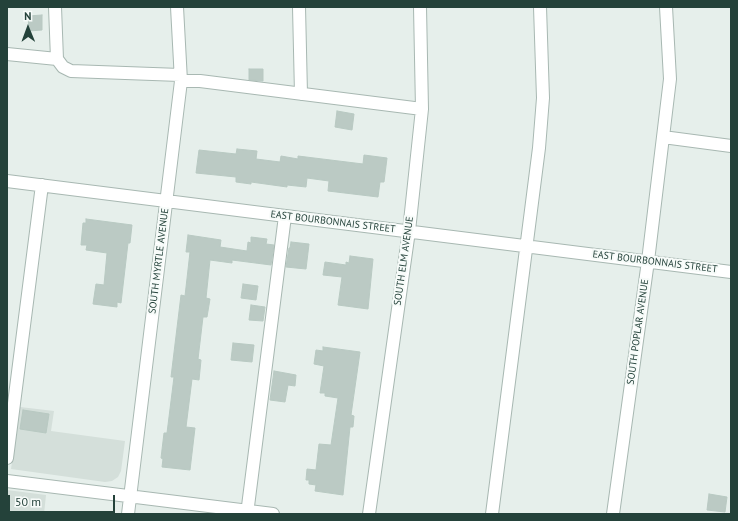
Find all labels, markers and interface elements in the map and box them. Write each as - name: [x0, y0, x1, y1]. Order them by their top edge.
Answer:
- north arrow: [8, 8, 48, 48]
- text: N: [24, 9, 32, 23]
- street label: SOUTH MYRTLE AVENUE: [147, 208, 171, 314]
- street label: EAST BOURBONNAIS STREET: [270, 208, 396, 236]
- street label: SOUTH ELM AVENUE: [392, 216, 416, 306]
- street label: EAST BOURBONNAIS STREET: [592, 248, 718, 276]
- street label: SOUTH POPLAR AVENUE: [625, 279, 651, 385]
- scale bar: [10, 487, 117, 513]
- text: 50 m: [15, 494, 41, 509]

